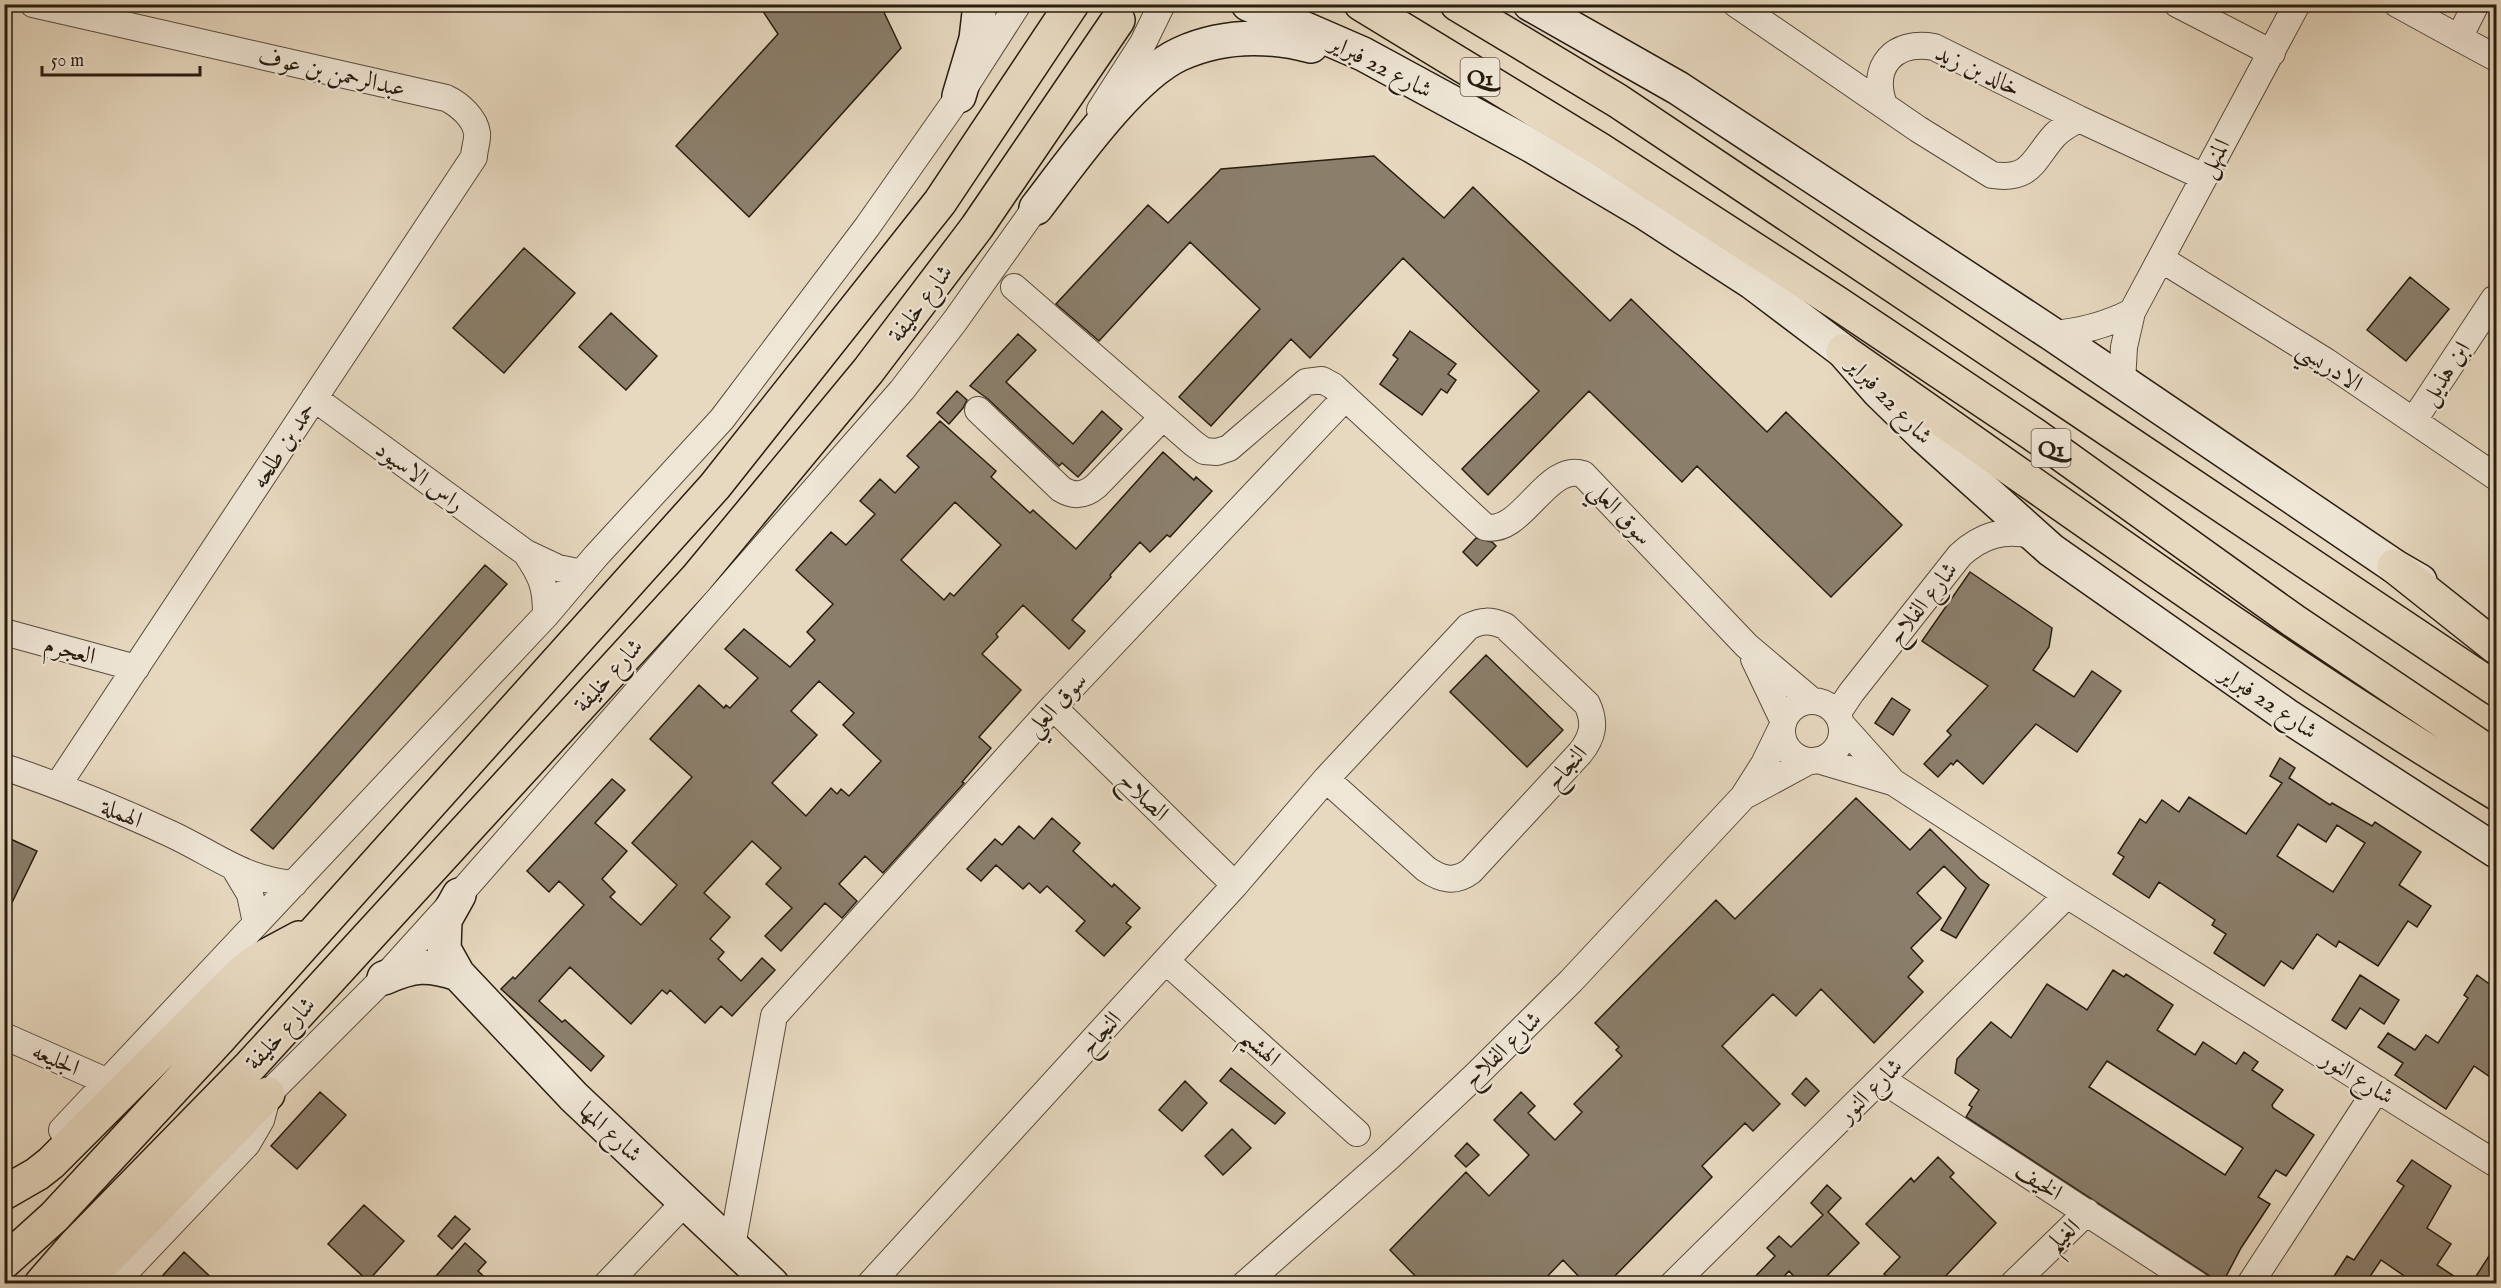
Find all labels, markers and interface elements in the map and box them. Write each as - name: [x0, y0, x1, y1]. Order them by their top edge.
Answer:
- street label: شارع 22 فبراير: [1320, 27, 1437, 109]
- street label: خالد بن زيد: [1930, 38, 2025, 105]
- scale bar: [42, 39, 200, 77]
- street label: عبدالرحمن بن عوف: [255, 41, 408, 105]
- text: 50 m: [51, 50, 84, 73]
- road number: Q1: [1460, 58, 1500, 96]
- street label: المنهل: [2192, 134, 2238, 184]
- street label: شارع خليفة: [882, 259, 963, 351]
- street label: الادريسي: [2288, 334, 2368, 404]
- street label: ابن هذيل: [2414, 336, 2478, 412]
- street label: شارع 22 فبراير: [1835, 348, 1939, 454]
- street label: حمد بن طلحه: [245, 396, 324, 495]
- road number: Q1: [2032, 429, 2070, 467]
- street label: راس الاسيود: [368, 434, 470, 520]
- street label: سوق العلي: [1577, 475, 1658, 557]
- street label: شارع الفلاح: [1881, 556, 1969, 654]
- street label: العجرم: [39, 630, 99, 677]
- street label: شارع خليفة: [567, 632, 653, 722]
- street label: شارع 22 فبراير: [2209, 658, 2323, 750]
- street label: سوق العلي: [1019, 666, 1099, 748]
- street label: النجاح: [1539, 739, 1598, 799]
- street label: الصلاح: [1108, 765, 1175, 832]
- street label: الهملة: [95, 792, 147, 837]
- street label: شارع خليفة: [239, 990, 325, 1080]
- street label: النجاح: [1073, 1005, 1132, 1065]
- street label: شارع الفلاح: [1457, 1005, 1552, 1098]
- street label: الهشيم: [1229, 1022, 1287, 1079]
- street label: الجليعه: [27, 1036, 84, 1084]
- street label: شارع النور: [2312, 1043, 2399, 1115]
- street label: شارع النور: [1830, 1052, 1912, 1134]
- street label: شارع المها: [570, 1096, 648, 1172]
- street label: الخيف: [2009, 1156, 2068, 1209]
- street label: الغيلم: [2040, 1213, 2092, 1265]

